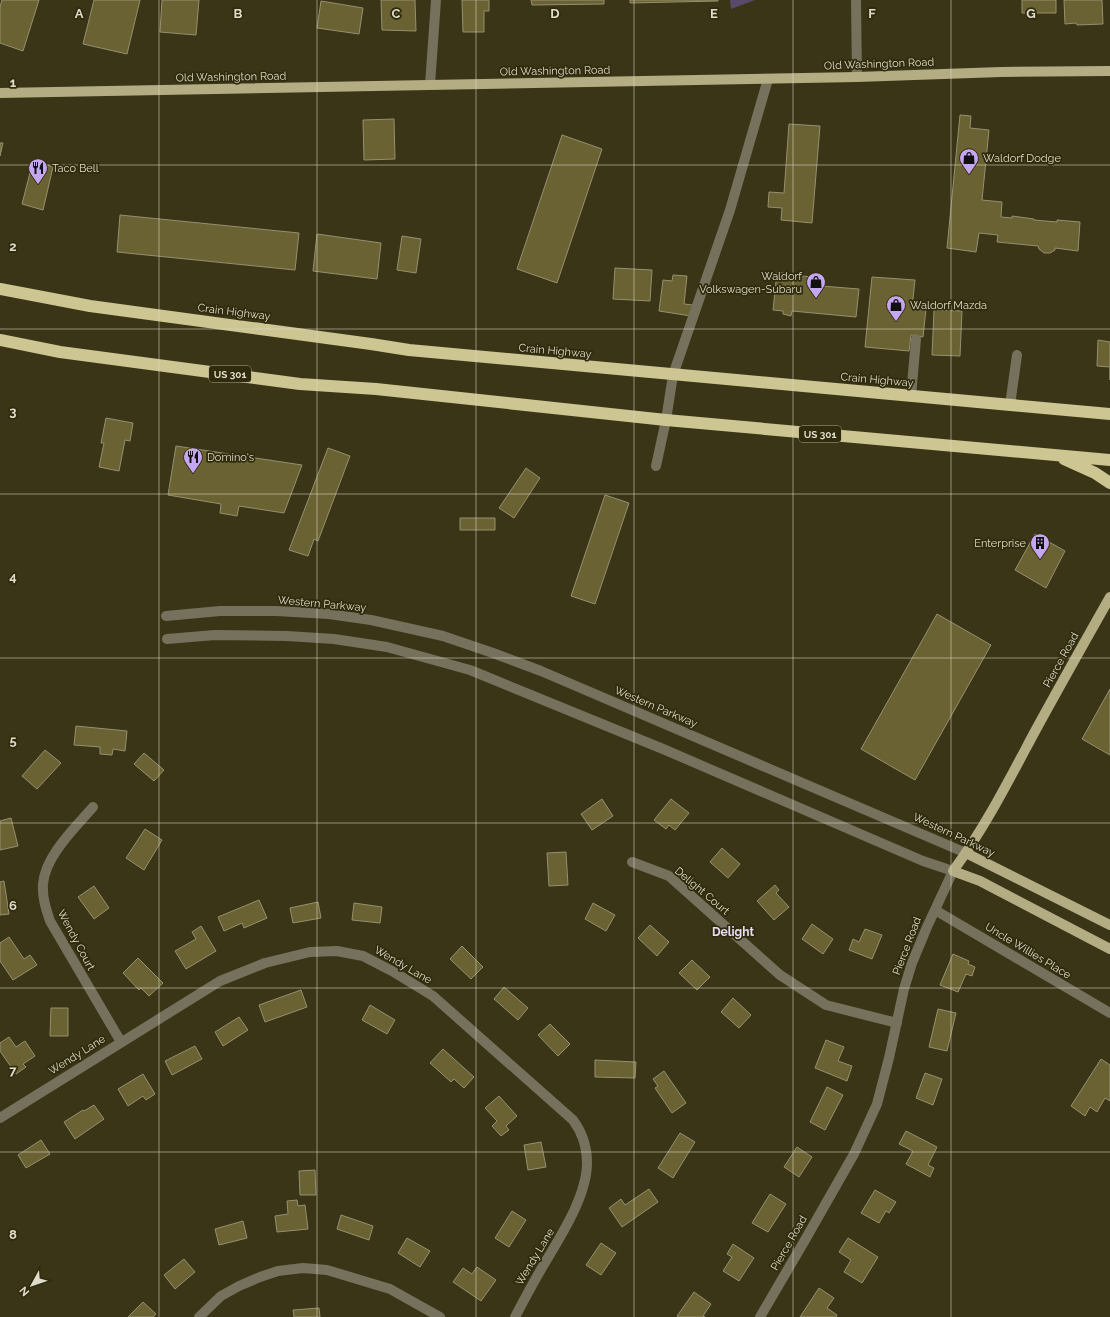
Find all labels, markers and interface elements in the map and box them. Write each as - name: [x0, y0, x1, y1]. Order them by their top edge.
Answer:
- text: A: [75, 6, 84, 21]
- text: B: [234, 6, 243, 21]
- text: C: [392, 6, 401, 21]
- text: D: [550, 6, 560, 21]
- text: E: [710, 6, 718, 21]
- text: F: [868, 6, 876, 21]
- text: G: [1026, 6, 1036, 21]
- street label: Old Washington Road: [824, 56, 935, 72]
- street label: Old Washington Road: [500, 64, 611, 78]
- street label: Old Washington Road: [176, 70, 287, 84]
- text: 1: [10, 75, 17, 90]
- shop icon: Waldorf Dodge: [958, 147, 980, 175]
- place label: Waldorf Dodge: [983, 152, 1061, 165]
- restaurant icon: Taco Bell: [27, 157, 49, 185]
- place label: Taco Bell: [52, 162, 99, 175]
- text: 2: [9, 239, 17, 254]
- place label: Waldorf Volkswagen-Subaru: [699, 270, 802, 296]
- shop icon: Waldorf Volkswagen-Subaru: [805, 271, 827, 299]
- shop icon: Waldorf Mazda: [885, 294, 907, 322]
- place label: Waldorf Mazda: [910, 299, 987, 312]
- street label: Crain Highway: [197, 301, 271, 323]
- street label: Crain Highway: [518, 341, 592, 361]
- road number: US 301: [209, 366, 251, 382]
- street label: Crain Highway: [840, 370, 914, 390]
- text: 3: [9, 404, 17, 419]
- road number: US 301: [799, 426, 841, 442]
- restaurant icon: Domino's: [182, 446, 204, 474]
- place label: Domino's: [207, 451, 254, 464]
- building icon: Enterprise: [1029, 532, 1051, 560]
- place label: Enterprise: [974, 537, 1027, 550]
- text: 4: [9, 569, 17, 584]
- street label: Western Parkway: [277, 594, 367, 614]
- street label: Pierce Road: [1041, 630, 1082, 690]
- street label: Western Parkway: [613, 684, 699, 730]
- text: 5: [9, 733, 17, 748]
- street label: Western Parkway: [911, 810, 997, 860]
- street label: Delight Court: [672, 864, 732, 918]
- text: 6: [9, 898, 17, 913]
- street label: Wendy Court: [55, 907, 98, 973]
- street label: Pierce Road: [890, 915, 924, 977]
- street label: Uncle Willies Place: [983, 920, 1074, 982]
- district label: Delight: [712, 925, 754, 939]
- street label: Wendy Lane: [372, 943, 435, 987]
- street label: Wendy Lane: [46, 1032, 108, 1078]
- text: 7: [9, 1063, 17, 1078]
- street label: Pierce Road: [768, 1213, 810, 1273]
- street label: Wendy Lane: [513, 1226, 557, 1288]
- text: 8: [9, 1227, 17, 1242]
- north arrow: [12, 1265, 52, 1305]
- text: N: [17, 1284, 32, 1299]

